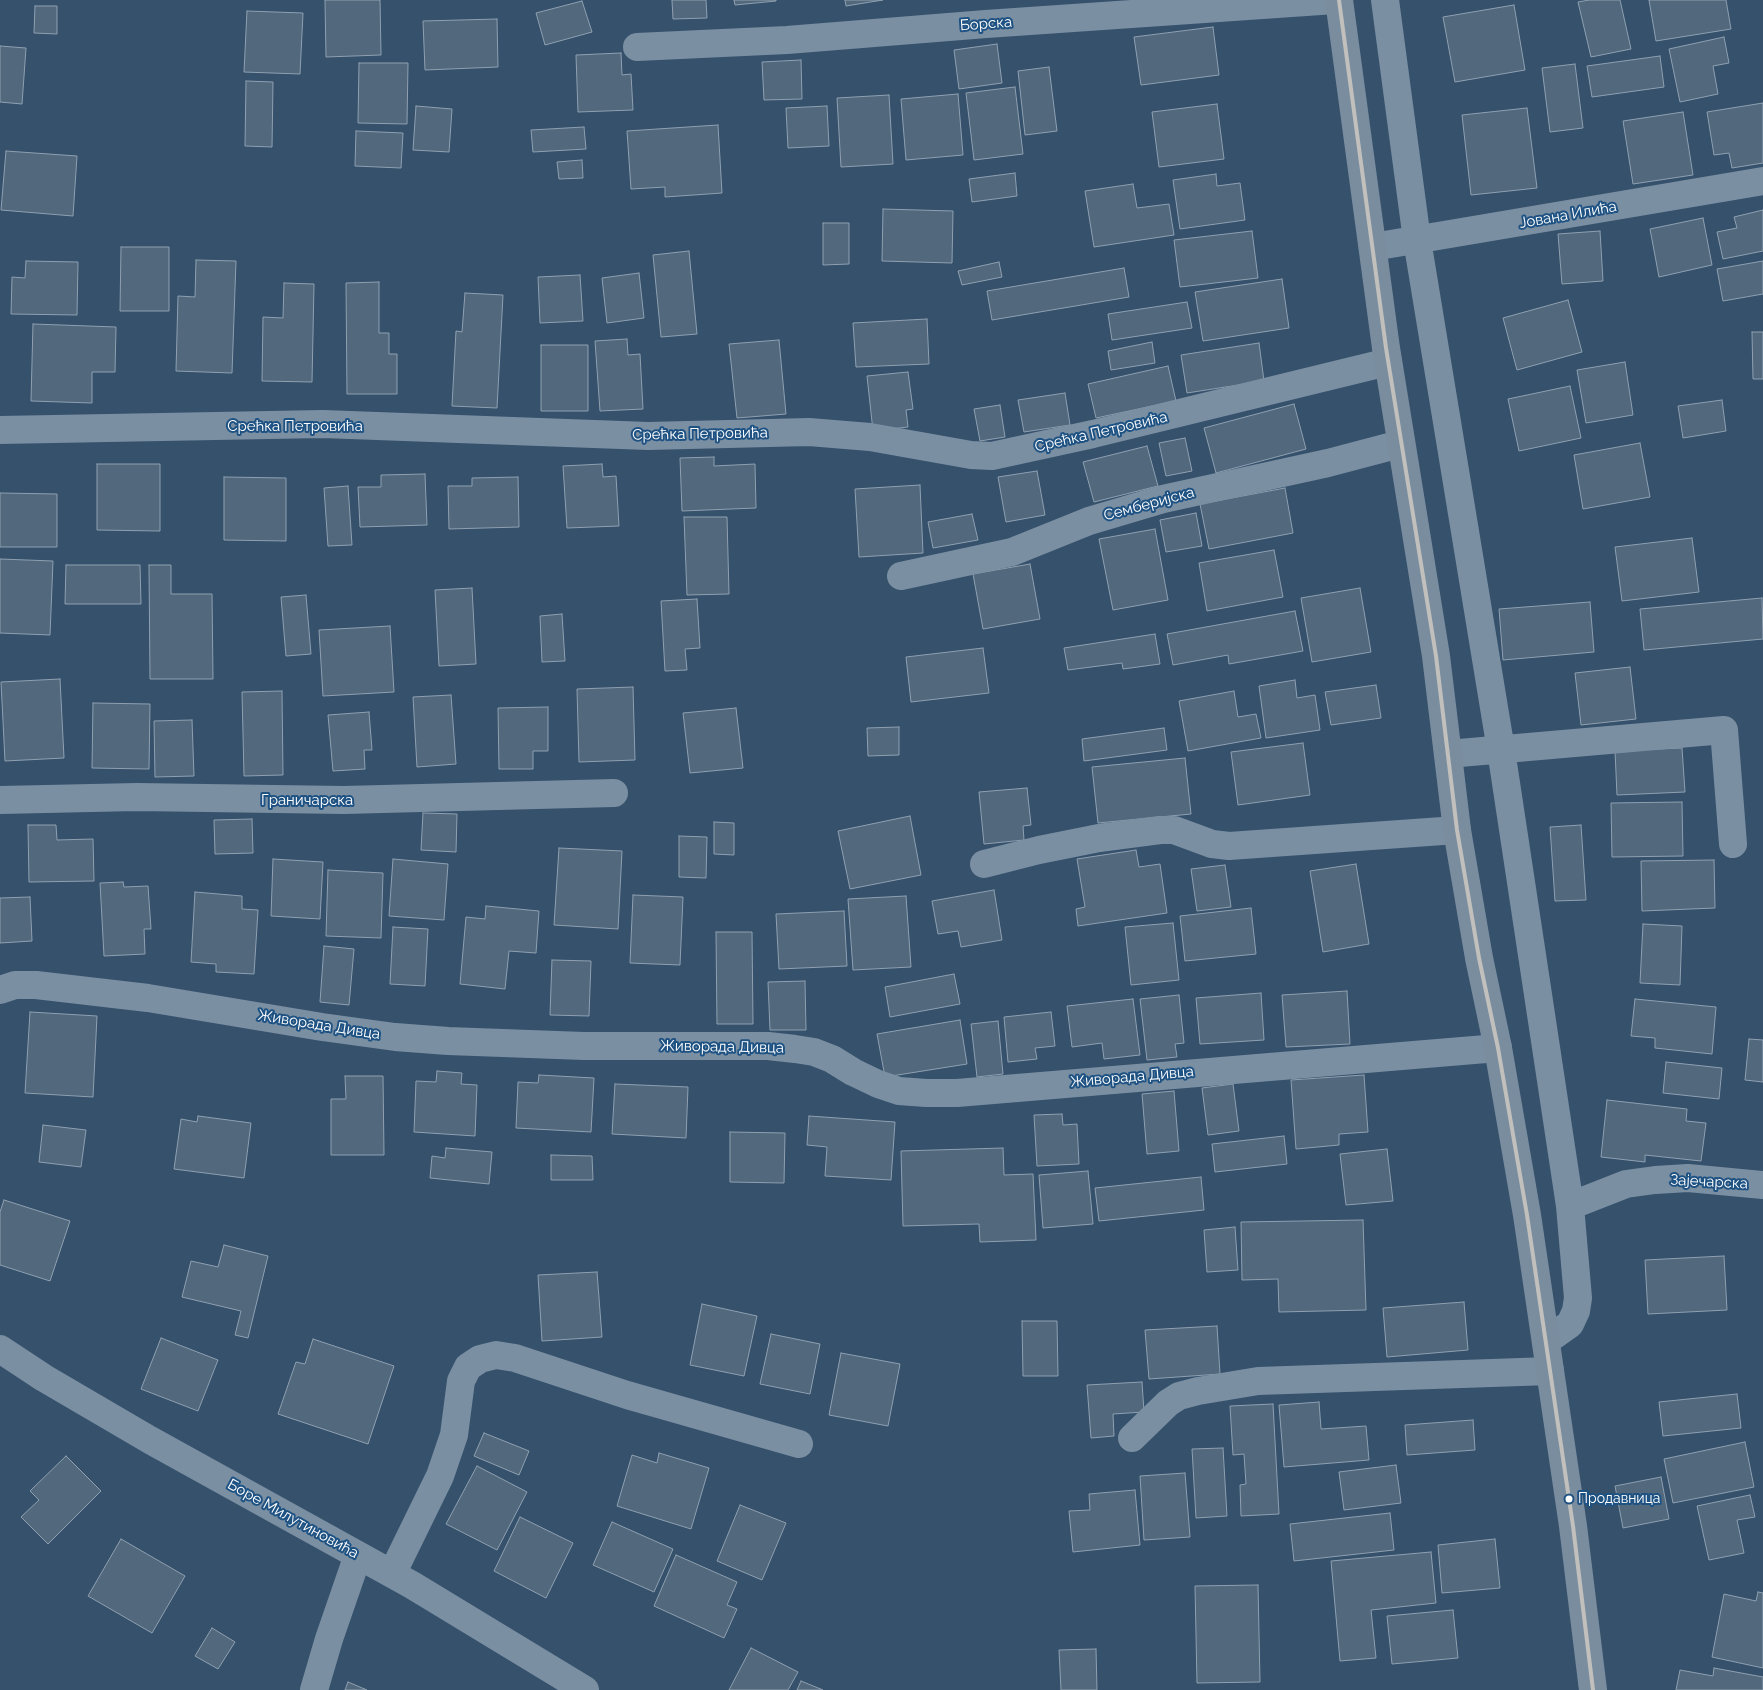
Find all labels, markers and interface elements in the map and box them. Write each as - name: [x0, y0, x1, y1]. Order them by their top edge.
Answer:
- street label: Борска: [959, 13, 1013, 35]
- street label: Јована Илића: [1518, 198, 1618, 232]
- street label: Срећка Петровића: [1033, 408, 1169, 456]
- street label: Срећка Петровића: [227, 417, 363, 435]
- street label: Срећка Петровића: [632, 424, 768, 444]
- street label: Семберијска: [1102, 483, 1196, 525]
- street label: Граничарска: [261, 791, 353, 809]
- street label: Живорада Дивца: [256, 1006, 382, 1044]
- street label: Живорада Дивца: [660, 1037, 784, 1057]
- street label: Живорада Дивца: [1070, 1063, 1194, 1091]
- street label: Зајечарска: [1670, 1171, 1748, 1193]
- street label: Боре Милутиновића: [224, 1476, 362, 1562]
- place label: Продавница: [1578, 1491, 1660, 1507]
- marker: Продавница: [1564, 1494, 1574, 1504]

